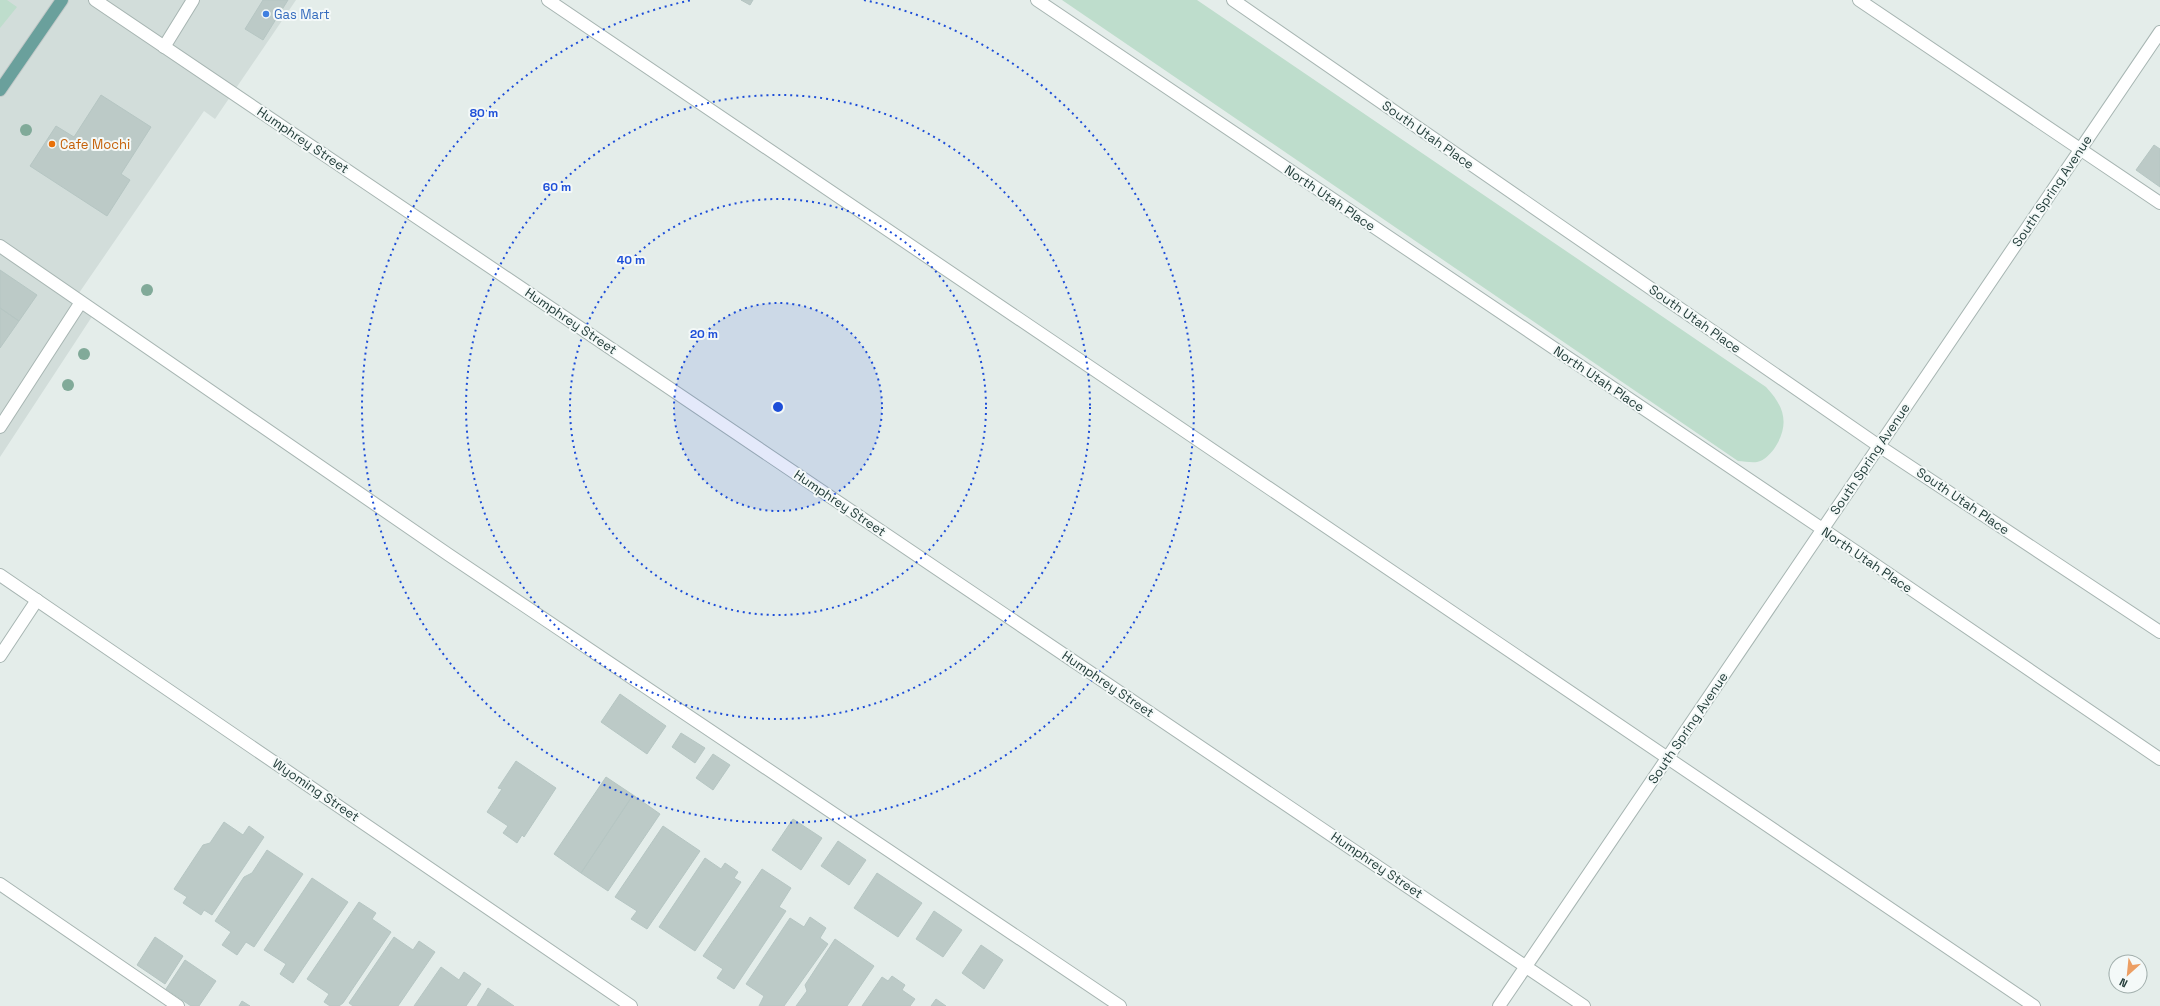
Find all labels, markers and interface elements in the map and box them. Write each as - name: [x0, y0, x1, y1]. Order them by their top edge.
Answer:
- place label: Gas Mart: [274, 6, 330, 23]
- marker: Gas Mart: [261, 9, 271, 19]
- street label: South Utah Place: [1379, 97, 1477, 173]
- street label: Humphrey Street: [254, 103, 352, 177]
- text: 80 m: [470, 105, 498, 121]
- street label: South Spring Avenue: [2008, 132, 2096, 250]
- place label: Cafe Mochi: [60, 136, 130, 153]
- marker: Cafe Mochi: [47, 139, 57, 149]
- street label: North Utah Place: [1281, 161, 1379, 235]
- text: 60 m: [543, 179, 571, 195]
- text: 40 m: [617, 252, 645, 268]
- street label: South Utah Place: [1646, 281, 1744, 357]
- street label: Humphrey Street: [522, 284, 620, 358]
- text: 20 m: [690, 326, 718, 342]
- street label: North Utah Place: [1550, 342, 1648, 416]
- centre of rings: [771, 400, 785, 414]
- street label: South Spring Avenue: [1826, 400, 1914, 518]
- street label: South Utah Place: [1913, 464, 2013, 538]
- street label: Humphrey Street: [791, 466, 889, 540]
- street label: North Utah Place: [1818, 523, 1916, 597]
- street label: Humphrey Street: [1059, 647, 1157, 721]
- street label: South Spring Avenue: [1644, 669, 1732, 787]
- street label: Wyoming Street: [269, 755, 363, 825]
- street label: Humphrey Street: [1328, 828, 1426, 902]
- north arrow: [2108, 954, 2148, 994]
- text: N: [2117, 975, 2130, 991]

